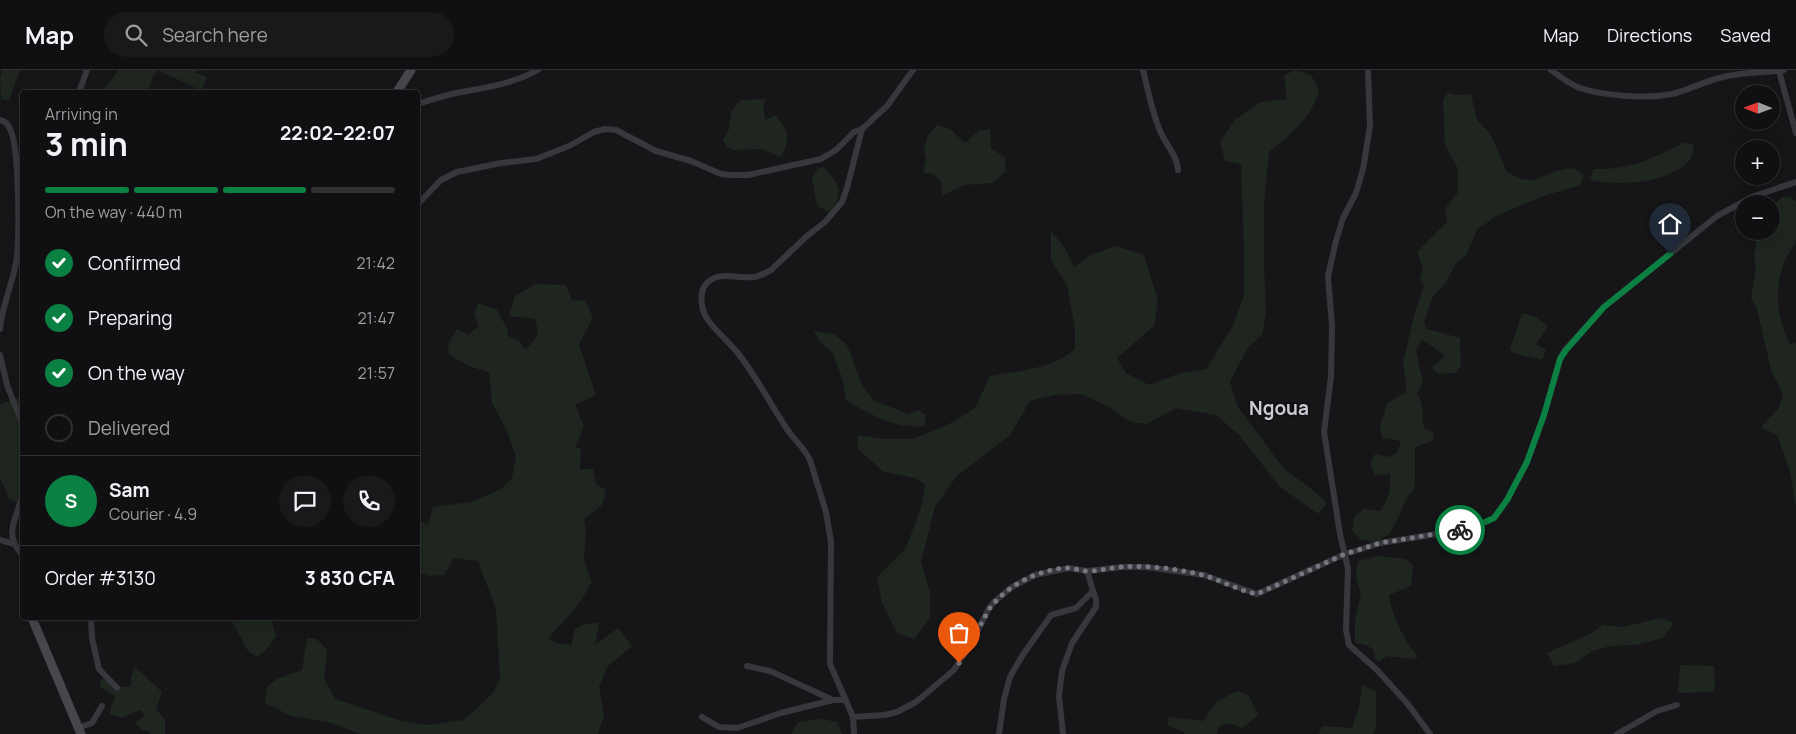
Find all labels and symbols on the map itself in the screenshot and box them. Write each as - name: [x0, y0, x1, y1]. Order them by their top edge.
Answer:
- north arrow: [1735, 85, 1780, 130]
- pin: [1649, 203, 1691, 254]
- district label: Ngoua: [1249, 395, 1309, 421]
- courier: [1435, 505, 1485, 555]
- pin: [938, 612, 980, 663]

